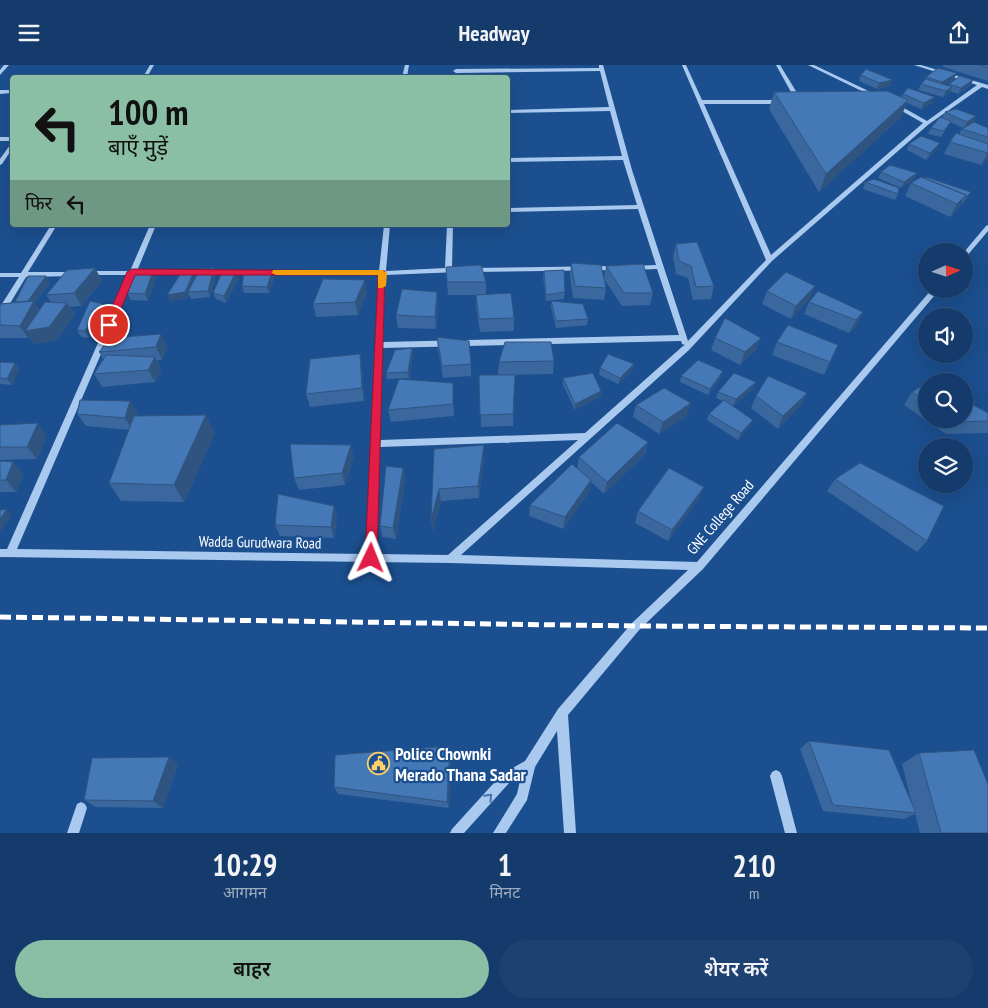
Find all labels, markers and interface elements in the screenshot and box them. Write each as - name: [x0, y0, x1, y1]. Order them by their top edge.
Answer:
- icon: menu: [15, 19, 43, 47]
- text: Headway: [458, 19, 530, 47]
- icon: share: [945, 19, 973, 47]
- text: 100 m: [108, 89, 189, 135]
- icon: left: [25, 95, 90, 160]
- text: बाएँ मुड़ें: [108, 133, 168, 161]
- icon: left: [62, 190, 90, 218]
- text: फिर: [25, 191, 52, 215]
- north arrow: [918, 243, 972, 297]
- map controls: [918, 243, 973, 493]
- pin: [88, 304, 130, 346]
- button: sound: [918, 308, 973, 363]
- icon: arrive: [95, 311, 123, 339]
- button: search: [918, 373, 973, 428]
- button: layers: [918, 438, 973, 493]
- street label: GNE College Road: [682, 476, 758, 558]
- street label: Wadda Gurudwara Road: [199, 531, 321, 553]
- position arrow: [344, 531, 396, 583]
- place label: Police Chownki Merado Thana Sadar: [395, 742, 527, 786]
- public building icon: Police Chownki Merado Thana Sadar: [367, 751, 391, 775]
- one-way arrow: [483, 793, 492, 802]
- text: 10:29: [212, 845, 277, 884]
- text: 1: [498, 845, 512, 884]
- text: 210: [733, 846, 776, 885]
- text: आगमन: [223, 882, 267, 902]
- text: मिनट: [490, 882, 520, 902]
- text: m: [749, 883, 759, 903]
- button: बाहर: [15, 940, 489, 998]
- button: शेयर करें: [499, 940, 973, 998]

